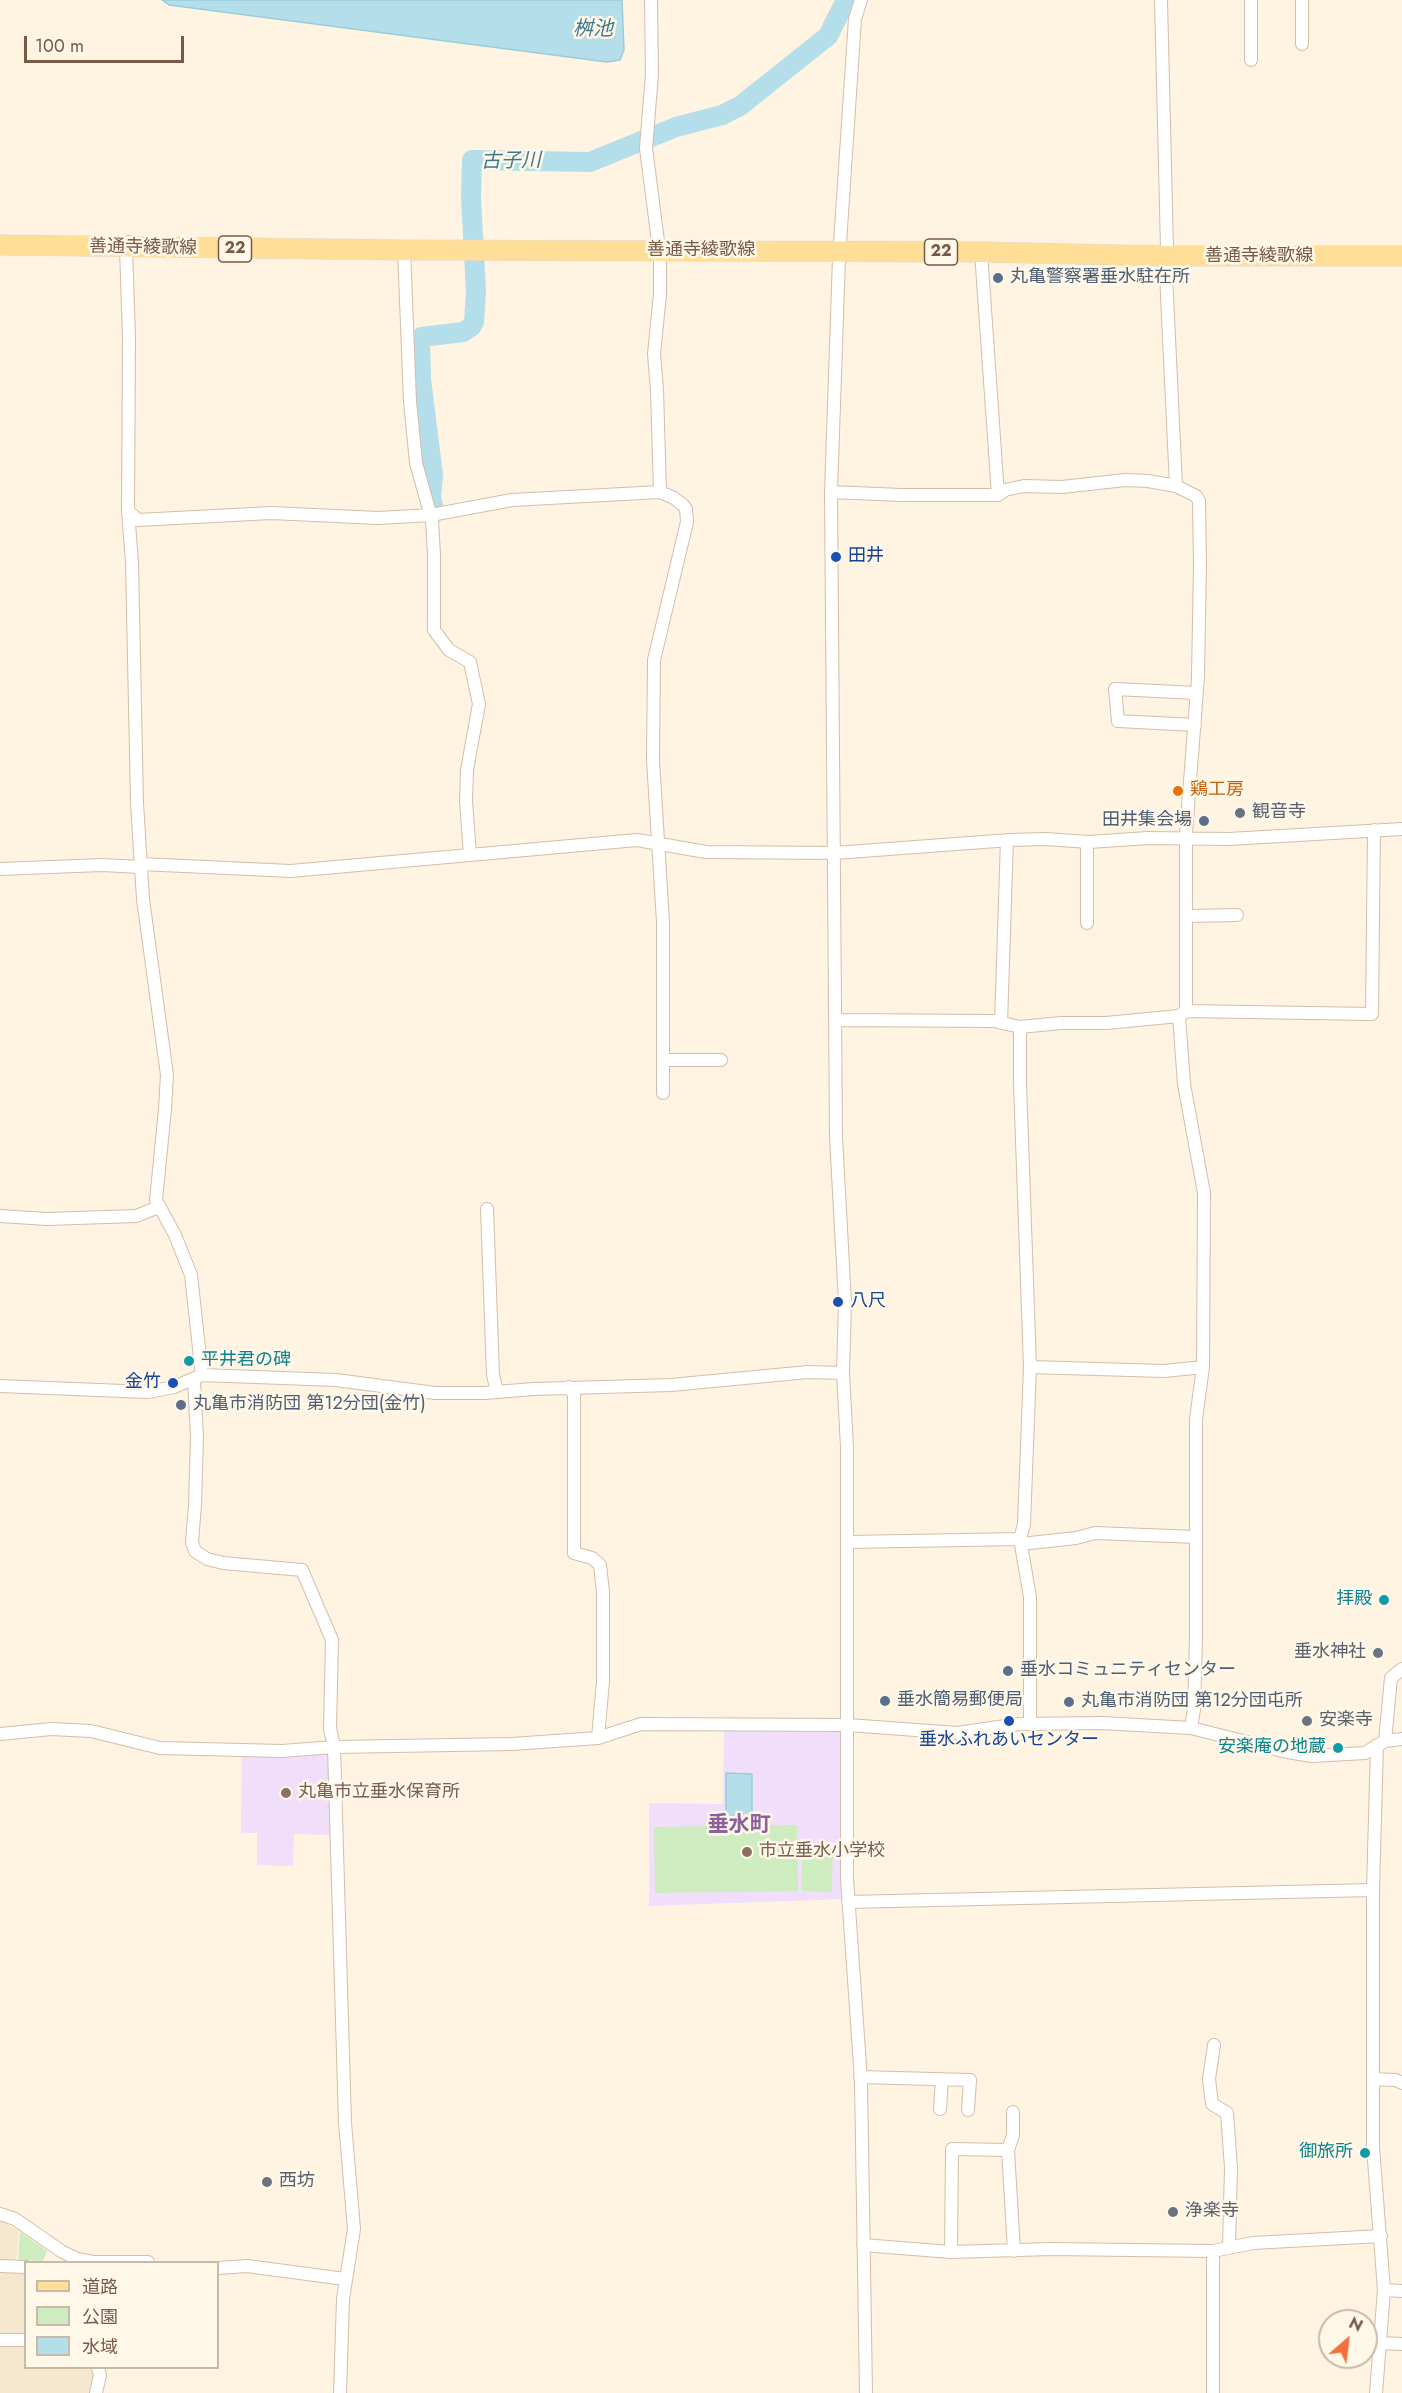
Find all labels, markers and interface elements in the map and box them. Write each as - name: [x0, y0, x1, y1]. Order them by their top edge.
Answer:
- water label: 桝池: [573, 18, 613, 42]
- scale bar: [27, 24, 188, 62]
- text: 100 m: [35, 33, 84, 59]
- water label: 古子川: [481, 149, 541, 175]
- street label: 善通寺綾歌線: [89, 236, 197, 260]
- road number: 22: [218, 236, 252, 262]
- road number: 22: [924, 239, 958, 265]
- street label: 善通寺綾歌線: [647, 240, 755, 262]
- street label: 善通寺綾歌線: [1205, 246, 1313, 268]
- place label: 丸亀警察署垂水駐在所: [1010, 267, 1190, 289]
- marker: 丸亀警察署垂水駐在所: [991, 271, 1005, 285]
- place label: 田井: [848, 546, 884, 568]
- marker: 田井: [829, 550, 843, 564]
- place label: 鶏工房: [1190, 780, 1244, 802]
- marker: 鶏工房: [1171, 784, 1185, 798]
- place label: 観音寺: [1252, 802, 1306, 824]
- marker: 観音寺: [1233, 806, 1247, 820]
- place label: 田井集会場: [1102, 810, 1192, 832]
- marker: 田井集会場: [1197, 814, 1211, 828]
- place label: 八尺: [850, 1291, 886, 1313]
- marker: 八尺: [831, 1295, 845, 1309]
- place label: 平井君の碑: [201, 1350, 291, 1372]
- marker: 平井君の碑: [182, 1354, 196, 1368]
- place label: 金竹: [125, 1372, 161, 1394]
- marker: 金竹: [166, 1376, 180, 1390]
- place label: 丸亀市消防団 第12分団(金竹): [193, 1394, 426, 1416]
- marker: 丸亀市消防団 第12分団(金竹): [174, 1398, 188, 1412]
- place label: 拝殿: [1336, 1589, 1372, 1611]
- marker: 拝殿: [1377, 1593, 1391, 1607]
- place label: 垂水神社: [1294, 1642, 1366, 1664]
- marker: 垂水神社: [1371, 1646, 1385, 1660]
- place label: 垂水コミュニティセンター: [1020, 1660, 1236, 1682]
- marker: 垂水コミュニティセンター: [1001, 1664, 1015, 1678]
- place label: 垂水簡易郵便局: [897, 1690, 1023, 1712]
- place label: 丸亀市消防団 第12分団屯所: [1081, 1691, 1303, 1713]
- marker: 垂水簡易郵便局: [878, 1694, 892, 1708]
- marker: 丸亀市消防団 第12分団屯所: [1062, 1695, 1076, 1709]
- place label: 安楽寺: [1319, 1710, 1373, 1732]
- marker: 垂水ふれあいセンター: [1002, 1714, 1016, 1728]
- marker: 安楽寺: [1300, 1714, 1314, 1728]
- place label: 垂水ふれあいセンター: [919, 1730, 1099, 1752]
- place label: 安楽庵の地蔵: [1218, 1737, 1326, 1759]
- marker: 安楽庵の地蔵: [1331, 1741, 1345, 1755]
- place label: 丸亀市立垂水保育所: [298, 1782, 460, 1804]
- marker: 丸亀市立垂水保育所: [279, 1786, 293, 1800]
- district label: 垂水町: [708, 1813, 770, 1839]
- place label: 市立垂水小学校: [759, 1841, 885, 1863]
- marker: 市立垂水小学校: [740, 1845, 754, 1859]
- place label: 御旅所: [1299, 2142, 1353, 2164]
- marker: 御旅所: [1358, 2146, 1372, 2160]
- place label: 西坊: [279, 2171, 315, 2193]
- marker: 西坊: [260, 2175, 274, 2189]
- place label: 浄楽寺: [1185, 2201, 1239, 2223]
- marker: 浄楽寺: [1166, 2205, 1180, 2219]
- legend: [24, 2261, 219, 2369]
- text: 道路: [82, 2274, 118, 2300]
- text: 公園: [82, 2304, 118, 2330]
- north arrow: [1318, 2309, 1378, 2369]
- text: N: [1345, 2311, 1367, 2338]
- text: 水域: [82, 2334, 118, 2360]

